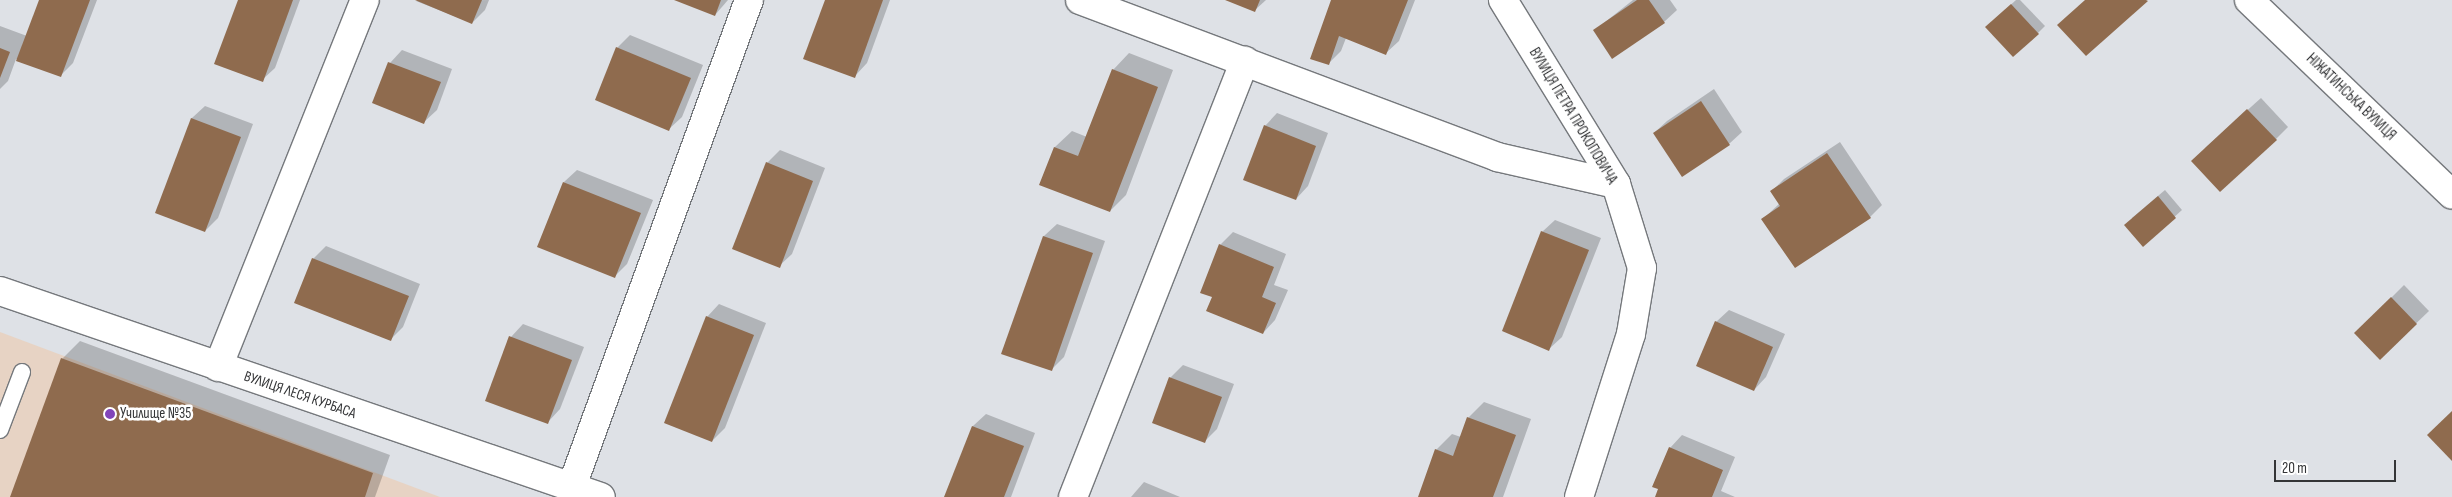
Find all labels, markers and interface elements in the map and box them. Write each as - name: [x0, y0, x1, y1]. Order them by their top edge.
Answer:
- street label: ВУЛИЦЯ ПЕТРА ПРОКОПОВИЧА: [1525, 45, 1621, 187]
- street label: НІЖАТИНСЬКА ВУЛИЦЯ: [2302, 50, 2400, 144]
- street label: ВУЛИЦЯ ЛЕСЯ КУРБАСА: [241, 367, 359, 423]
- place label: Училище №35: [120, 405, 191, 423]
- marker: Училище №35: [104, 408, 116, 420]
- scale bar: [2277, 450, 2400, 482]
- text: 20 m: [2282, 459, 2307, 478]

